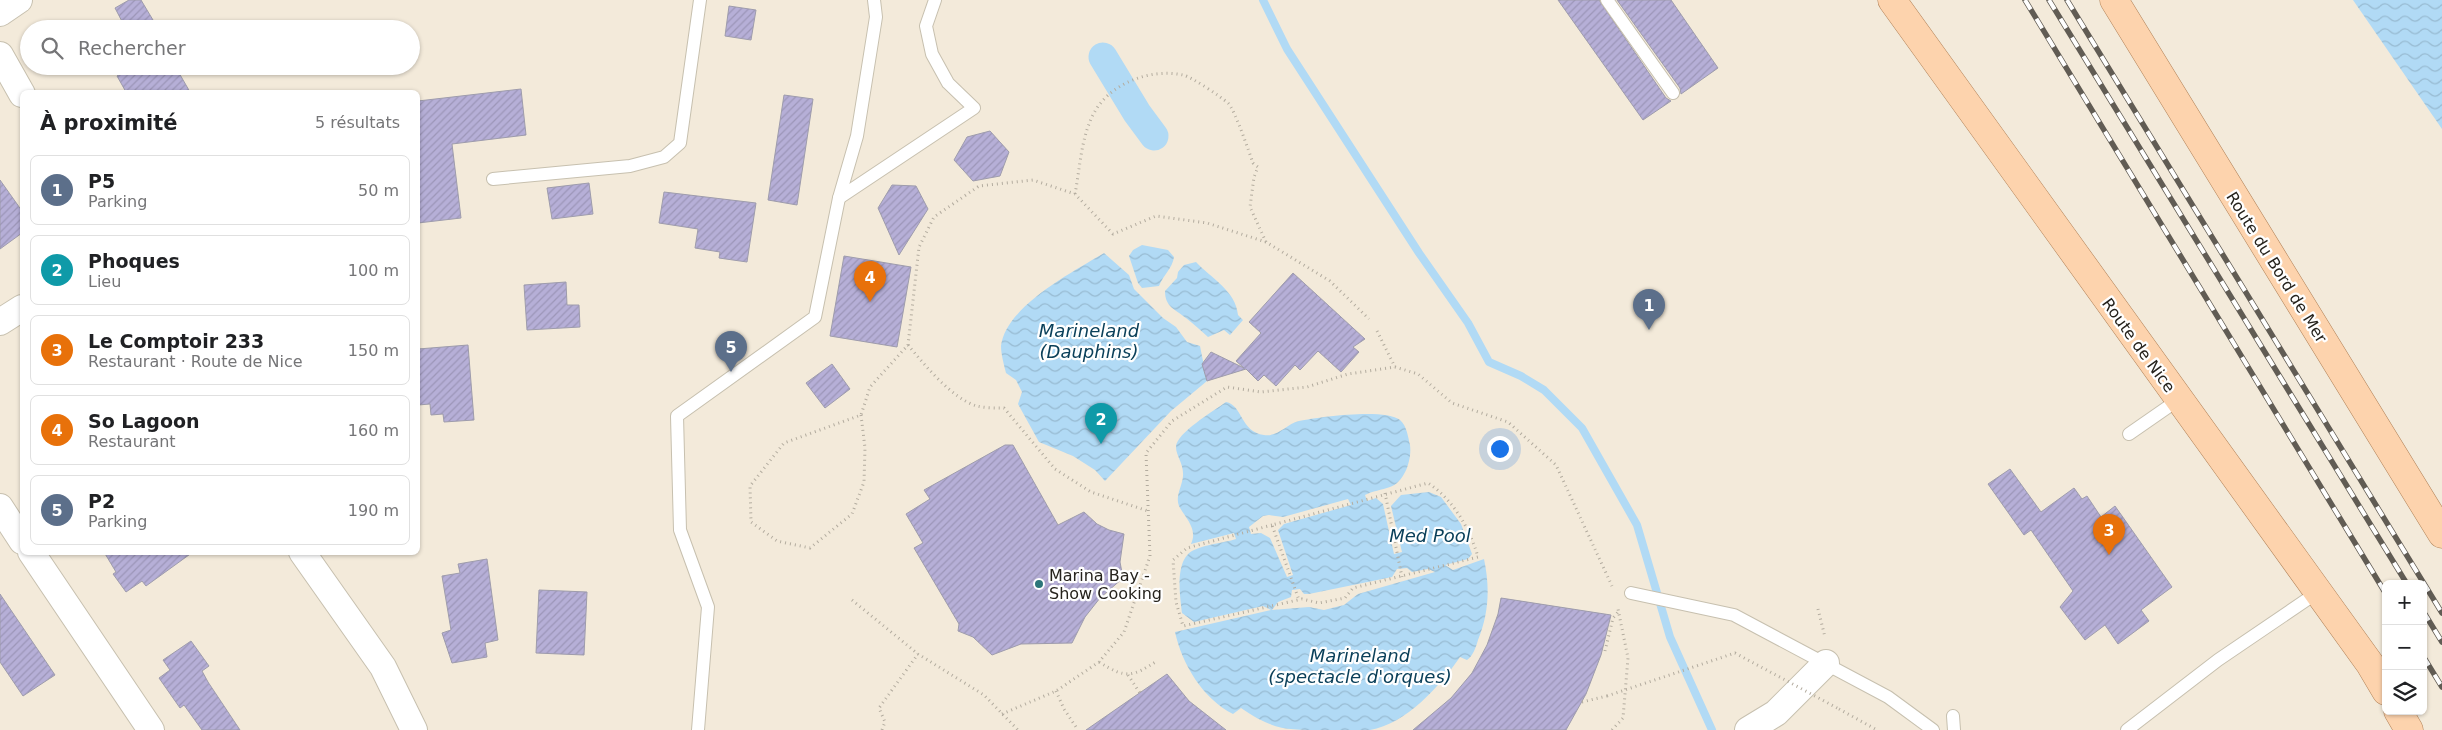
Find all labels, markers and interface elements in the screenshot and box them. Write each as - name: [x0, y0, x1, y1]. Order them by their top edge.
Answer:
- search box: [20, 20, 420, 75]
- icon: search: [38, 34, 66, 62]
- text: Rechercher: [78, 37, 186, 59]
- text: À proximité: [40, 111, 177, 135]
- text: 5 résultats: [315, 113, 400, 132]
- text: P5: [88, 170, 115, 192]
- text: 1: [51, 181, 63, 200]
- text: 50 m: [358, 181, 399, 200]
- street label: Route du Bord de Mer: [2222, 188, 2331, 347]
- text: Parking: [88, 192, 147, 211]
- text: Phoques: [88, 250, 180, 272]
- text: 2: [51, 261, 63, 280]
- text: 100 m: [348, 261, 399, 280]
- pin: 4: [854, 261, 886, 302]
- text: Lieu: [88, 272, 121, 291]
- pin: 1: [1633, 289, 1665, 330]
- street label: Route de Nice: [2098, 295, 2179, 396]
- water label: Marineland (Dauphins): [1039, 320, 1140, 362]
- text: Le Comptoir 233: [88, 330, 264, 352]
- pin: 5: [715, 331, 747, 372]
- text: 3: [51, 341, 63, 360]
- text: 150 m: [348, 341, 399, 360]
- text: Restaurant · Route de Nice: [88, 352, 303, 371]
- pin: 2: [1085, 403, 1117, 444]
- text: So Lagoon: [88, 410, 200, 432]
- text: 4: [51, 421, 63, 440]
- text: 160 m: [348, 421, 399, 440]
- text: Restaurant: [88, 432, 176, 451]
- your location: [1487, 436, 1513, 462]
- text: P2: [88, 490, 115, 512]
- text: 5: [51, 501, 63, 520]
- text: 190 m: [348, 501, 399, 520]
- text: Parking: [88, 512, 147, 531]
- pin: 3: [2093, 514, 2125, 555]
- water label: Med Pool: [1389, 525, 1471, 546]
- place label: Marina Bay - Show Cooking: [1049, 566, 1162, 603]
- marker: Marina Bay - Show Cooking: [1033, 578, 1045, 590]
- map controls: [2382, 580, 2427, 715]
- button: +: [2382, 580, 2427, 625]
- button: −: [2382, 625, 2427, 670]
- water label: Marineland (spectacle d'orques): [1268, 645, 1452, 687]
- button: layers: [2382, 670, 2427, 715]

